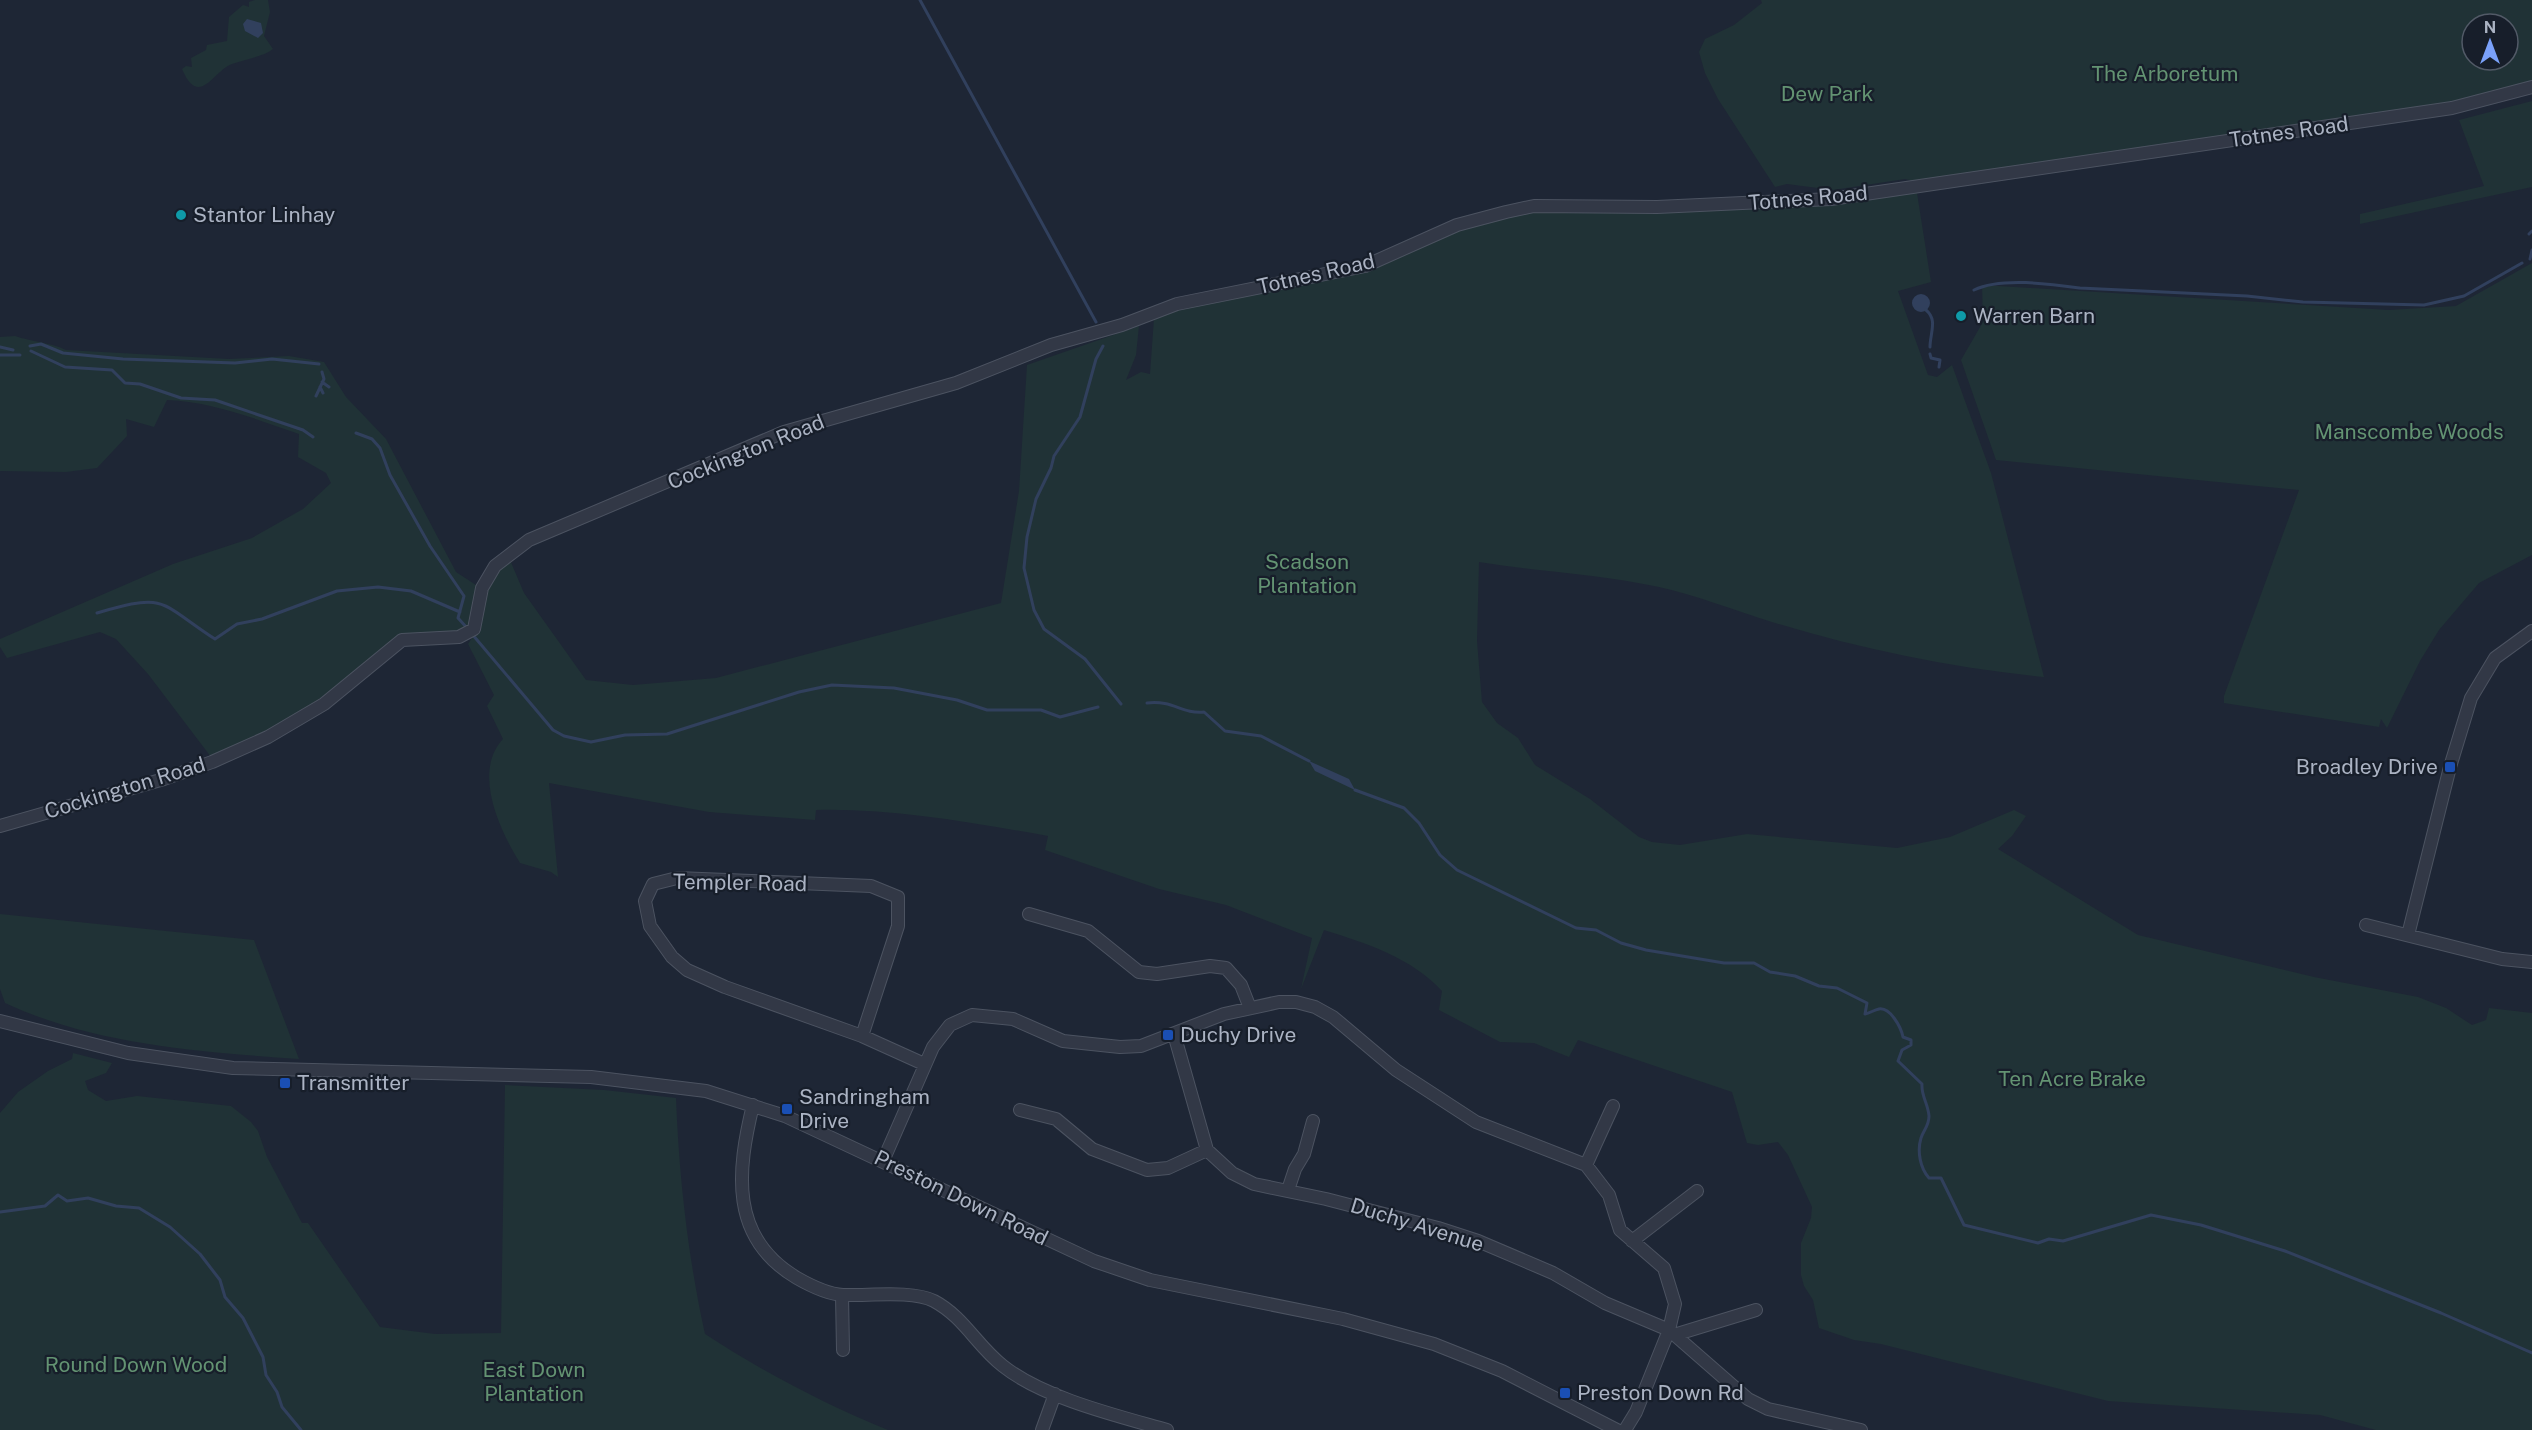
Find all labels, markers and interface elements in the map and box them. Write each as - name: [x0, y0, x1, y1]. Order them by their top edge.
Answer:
- north arrow: [2460, 12, 2520, 72]
- text: N: [2484, 18, 2496, 37]
- park label: The Arboretum: [2092, 61, 2238, 86]
- park label: Dew Park: [1781, 81, 1873, 106]
- street label: Totnes Road: [2228, 111, 2350, 152]
- street label: Totnes Road: [1747, 180, 1869, 215]
- place label: Stantor Linhay: [193, 202, 335, 227]
- marker: Stantor Linhay: [174, 208, 188, 222]
- street label: Totnes Road: [1255, 248, 1377, 299]
- place label: Warren Barn: [1973, 303, 2095, 328]
- marker: Warren Barn: [1954, 309, 1968, 323]
- street label: Cockington Road: [664, 409, 828, 494]
- park label: Manscombe Woods: [2314, 419, 2504, 444]
- park label: Scadson Plantation: [1257, 549, 1357, 598]
- street label: Cockington Road: [41, 751, 208, 824]
- place label: Broadley Drive: [2296, 754, 2438, 779]
- marker: Broadley Drive: [2443, 760, 2457, 774]
- street label: Templer Road: [673, 869, 807, 896]
- place label: Duchy Drive: [1180, 1022, 1296, 1047]
- marker: Duchy Drive: [1161, 1028, 1175, 1042]
- park label: Ten Acre Brake: [1998, 1066, 2146, 1091]
- place label: Transmitter: [297, 1070, 409, 1095]
- marker: Transmitter: [278, 1076, 292, 1090]
- place label: Sandringham Drive: [799, 1084, 930, 1133]
- marker: Sandringham Drive: [780, 1102, 794, 1116]
- street label: Preston Down Road: [870, 1145, 1052, 1250]
- street label: Duchy Avenue: [1347, 1192, 1487, 1257]
- park label: Round Down Wood: [45, 1352, 227, 1377]
- park label: East Down Plantation: [483, 1357, 585, 1406]
- place label: Preston Down Rd: [1577, 1380, 1744, 1405]
- marker: Preston Down Rd: [1558, 1386, 1572, 1400]

